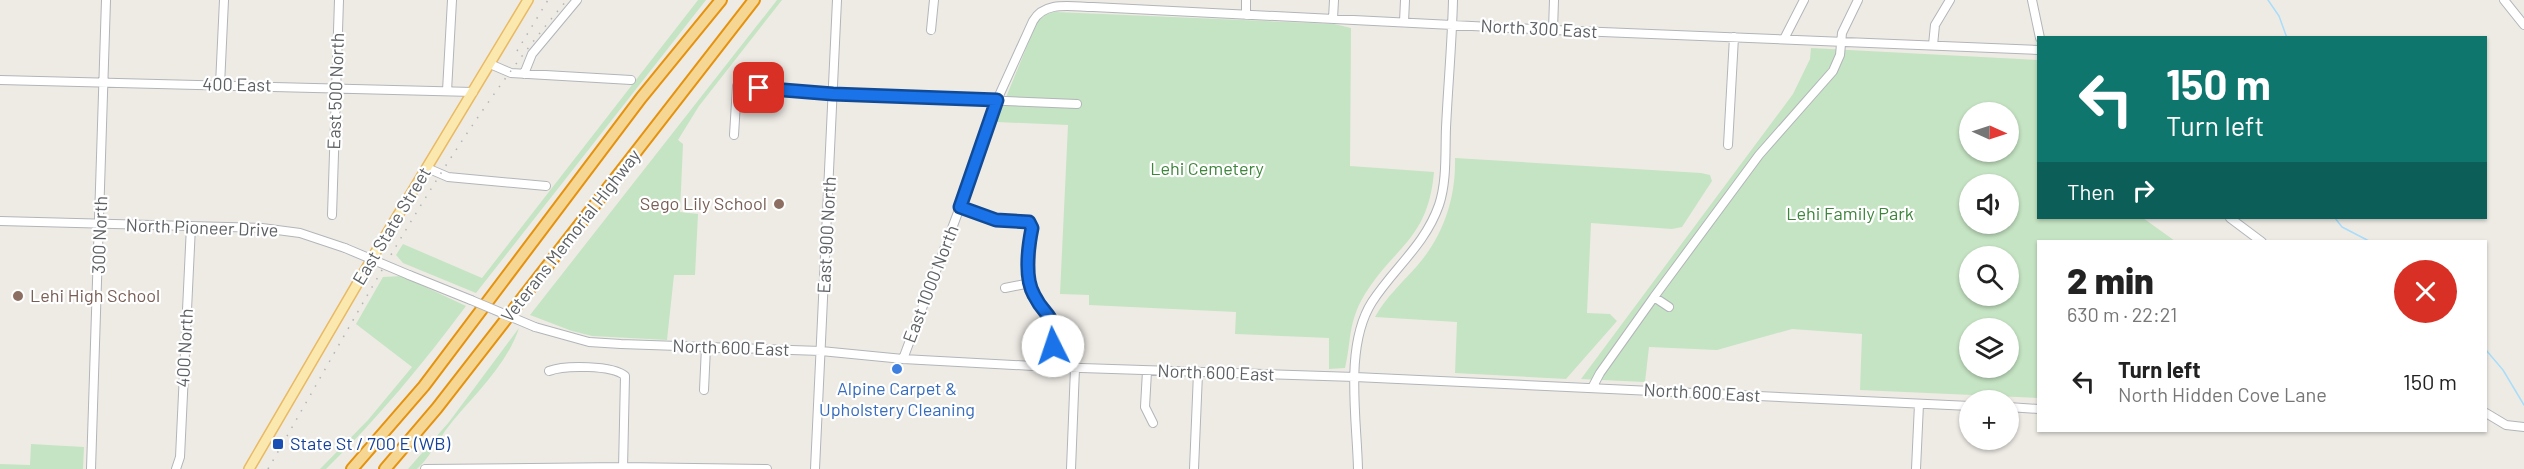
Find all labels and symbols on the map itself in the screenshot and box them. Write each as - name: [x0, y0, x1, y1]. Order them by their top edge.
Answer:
- street label: North 300 East: [1480, 14, 1598, 42]
- street label: East 500 North: [322, 32, 348, 150]
- pin: [733, 62, 784, 113]
- street label: 400 East: [202, 72, 272, 96]
- north arrow: [1959, 102, 2019, 162]
- street label: Veterans Memorial Highway: [496, 144, 645, 326]
- park label: Lehi Cemetery: [1150, 157, 1264, 179]
- street label: East State Street: [347, 163, 435, 288]
- street label: East 900 North: [812, 176, 840, 294]
- place label: Sego Lily School: [640, 192, 767, 214]
- street label: 300 North: [87, 195, 111, 274]
- marker: Sego Lily School: [772, 197, 786, 211]
- park label: Lehi Family Park: [1786, 202, 1914, 224]
- street label: North Pioneer Drive: [125, 213, 279, 241]
- street label: East 1000 North: [898, 222, 963, 346]
- place label: Lehi High School: [30, 284, 160, 306]
- marker: Lehi High School: [11, 289, 25, 303]
- street label: 400 North: [171, 308, 197, 388]
- position arrow: [1021, 314, 1085, 378]
- street label: North 600 East: [672, 334, 790, 360]
- street label: North 600 East: [1157, 359, 1275, 385]
- marker: Alpine Carpet & Upholstery Cleaning: [890, 362, 904, 376]
- place label: Alpine Carpet & Upholstery Cleaning: [819, 377, 975, 420]
- street label: North 600 East: [1643, 378, 1761, 406]
- place label: State St / 700 E (WB): [290, 432, 451, 454]
- marker: State St / 700 E (WB): [271, 437, 285, 451]

